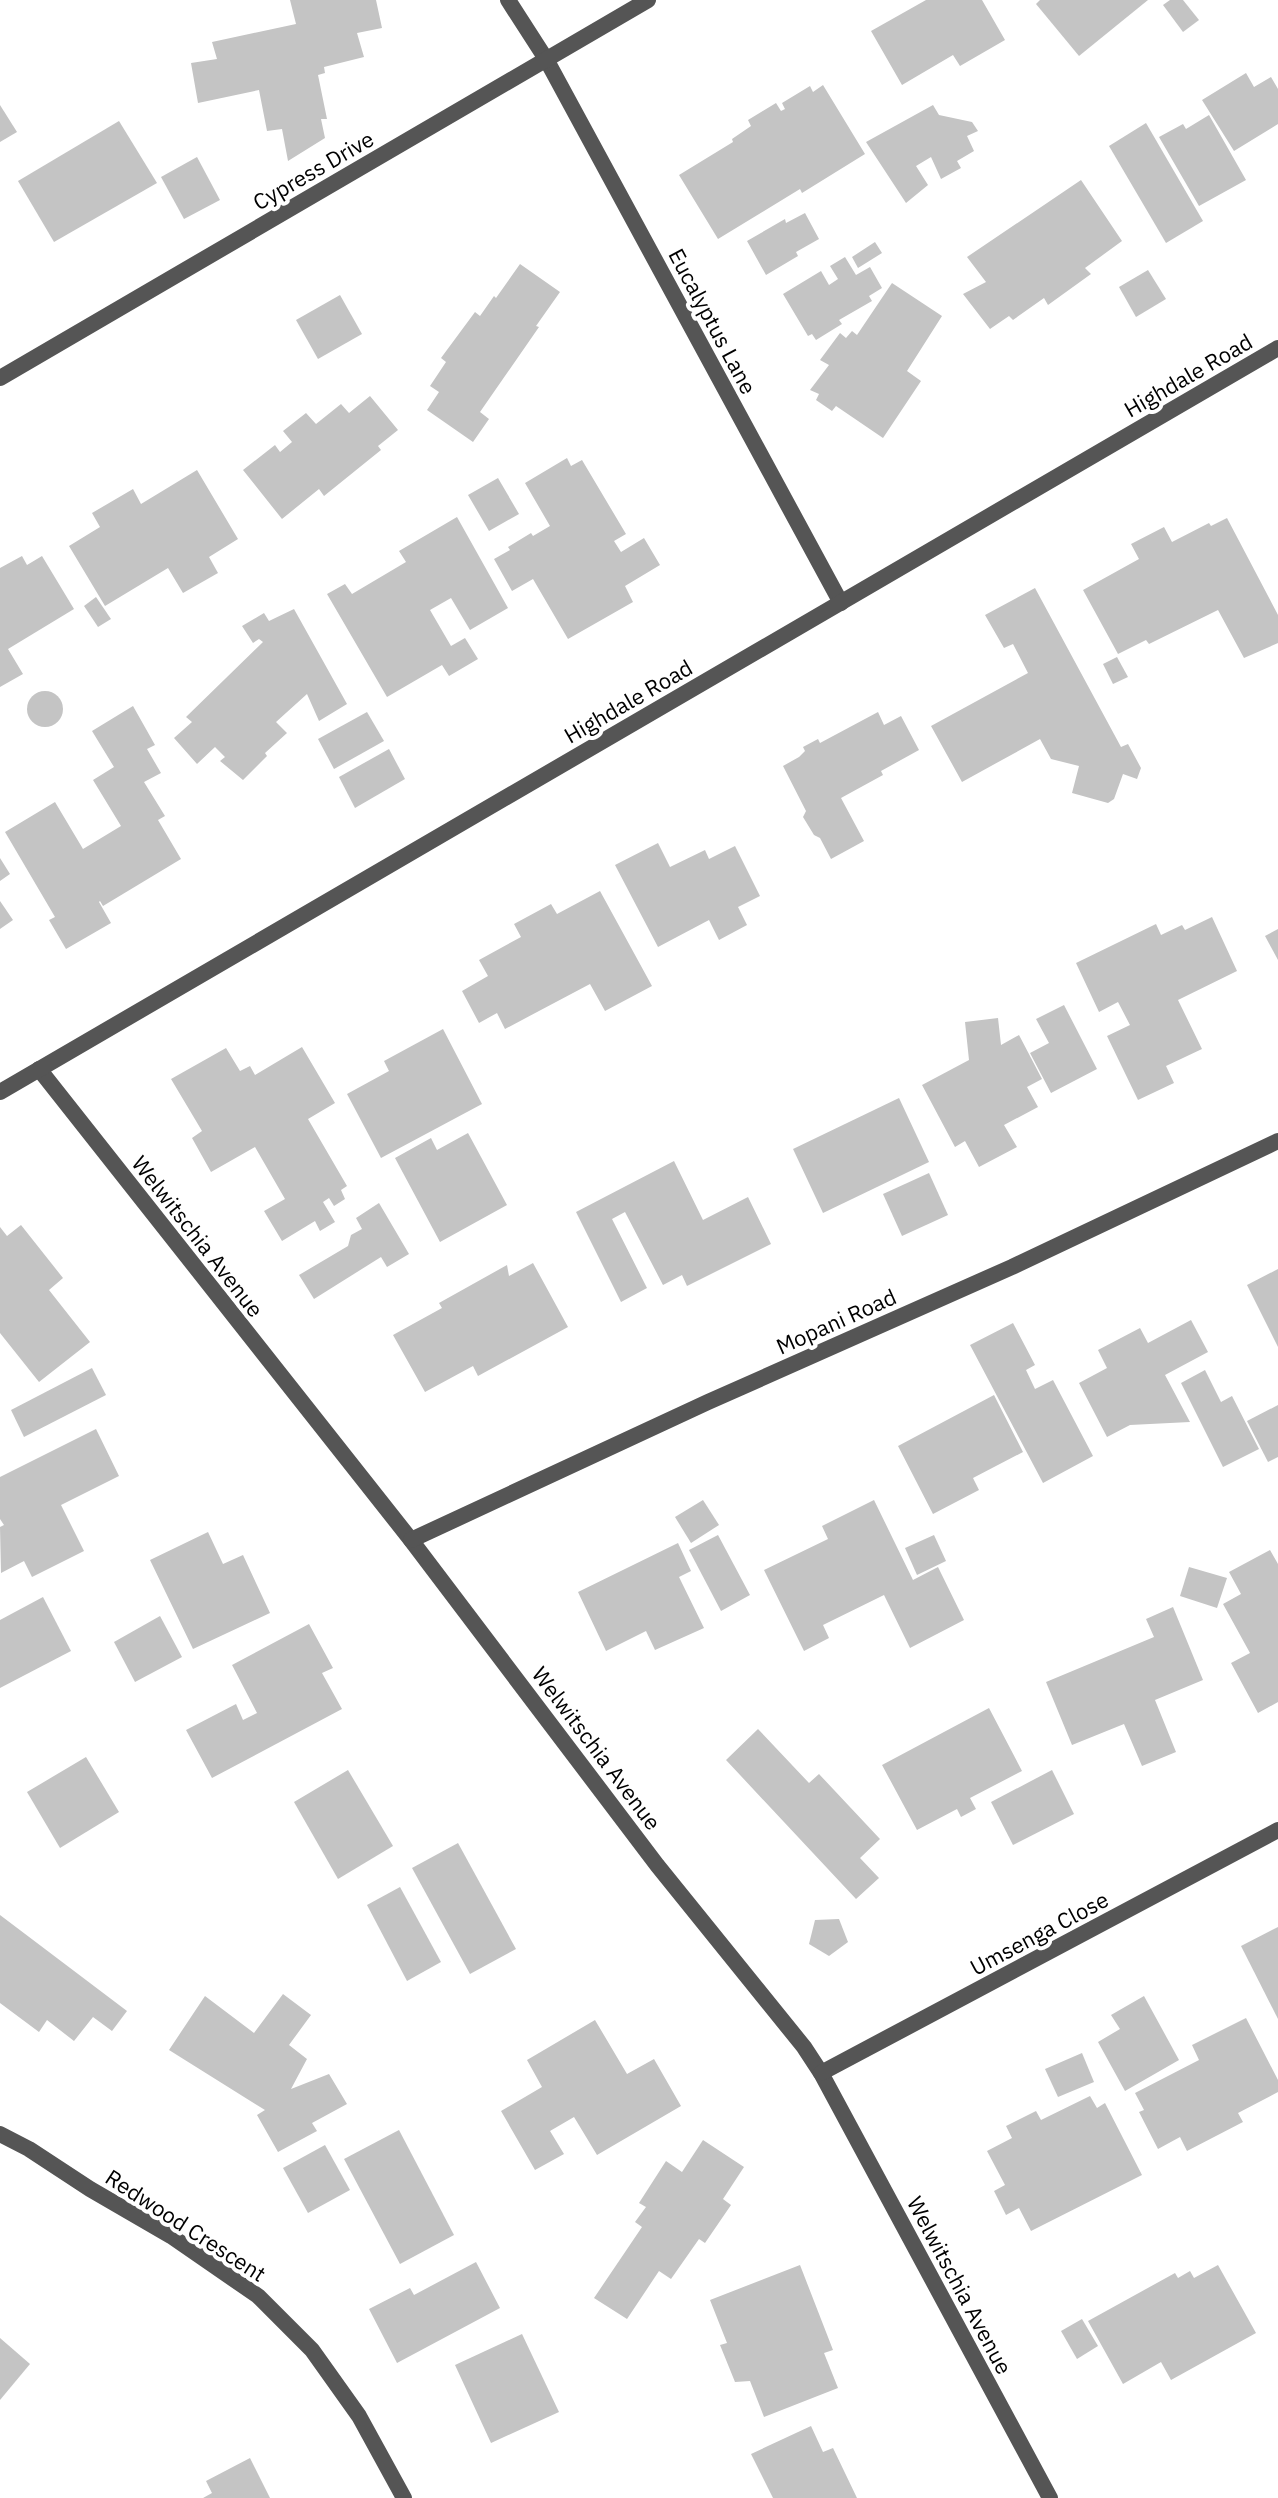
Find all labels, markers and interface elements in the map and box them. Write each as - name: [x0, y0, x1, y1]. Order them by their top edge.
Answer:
- street label: Cypress Drive: [247, 124, 379, 216]
- street label: Eucalyptus Lane: [662, 243, 764, 399]
- street label: Highdale Road: [1119, 327, 1257, 423]
- street label: Highdale Road: [559, 653, 697, 749]
- street label: Welwitschia Avenue: [126, 1149, 270, 1323]
- street label: Mopani Road: [771, 1282, 901, 1360]
- street label: Welwitschia Avenue: [526, 1660, 668, 1836]
- street label: Umsenga Close: [965, 1884, 1113, 1982]
- street label: Redwood Crescent: [100, 2162, 272, 2288]
- street label: Welwitschia Avenue: [901, 2191, 1019, 2379]

